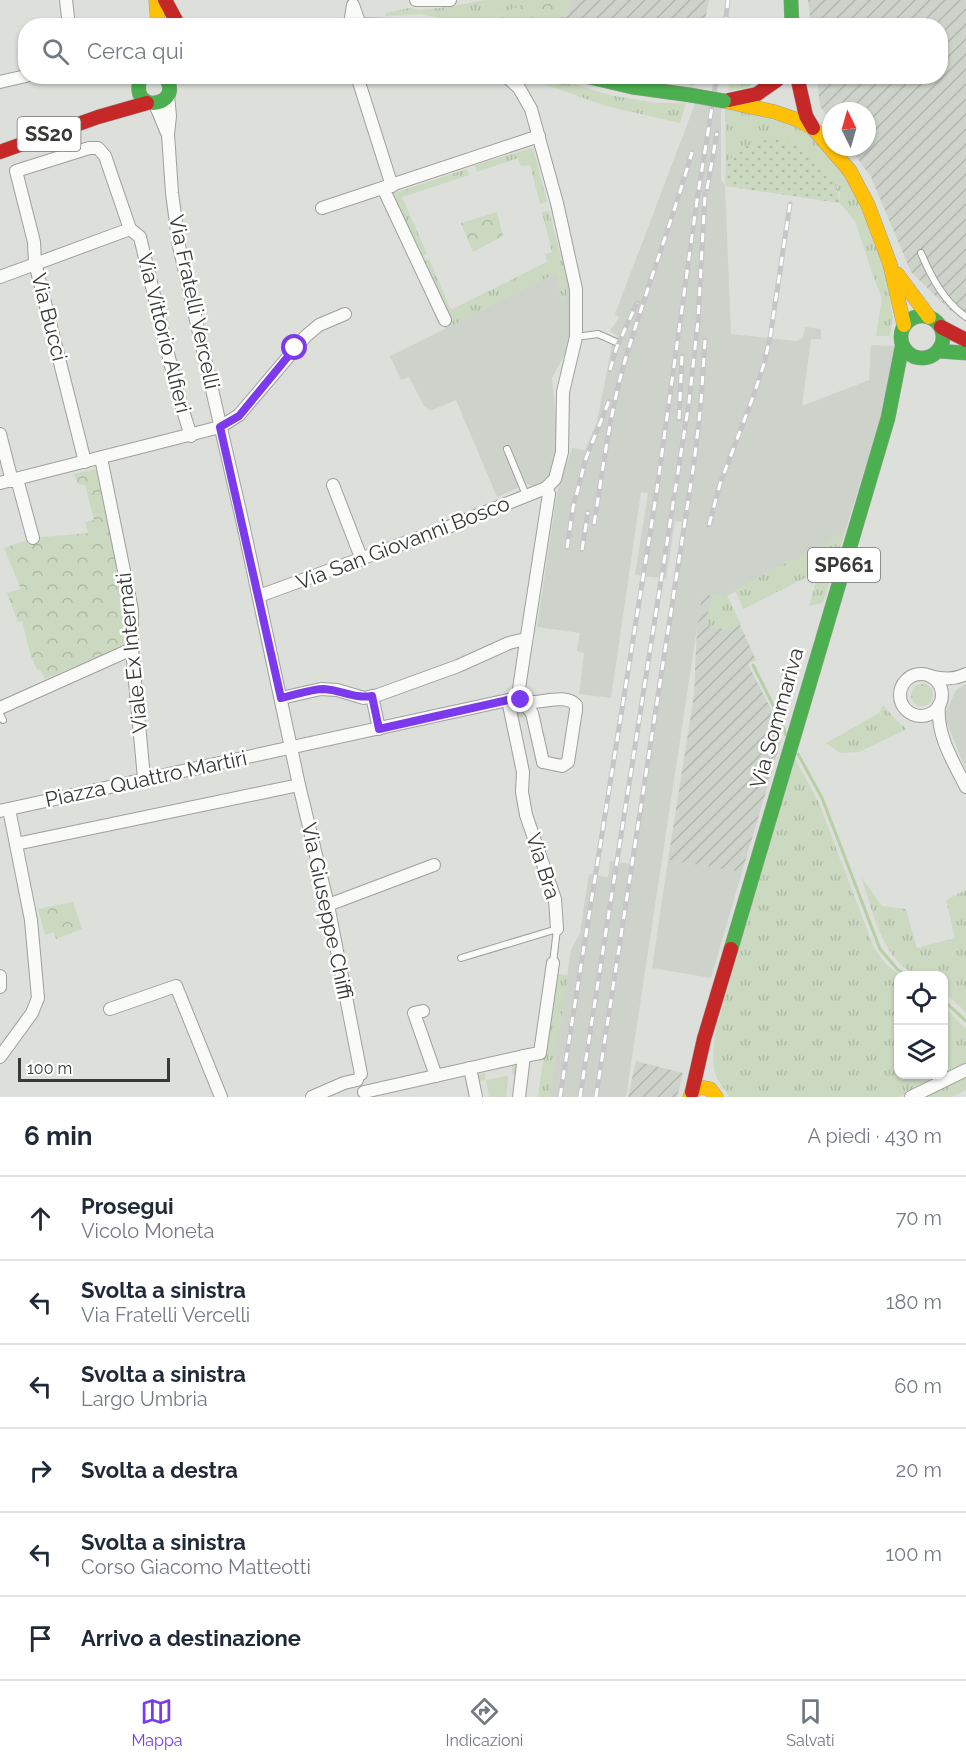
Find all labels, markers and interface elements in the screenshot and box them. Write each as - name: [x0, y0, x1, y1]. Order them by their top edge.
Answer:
- search box: [18, 18, 948, 84]
- icon: search: [39, 35, 72, 68]
- text: Cerca qui: [87, 38, 184, 64]
- north arrow: [822, 102, 876, 156]
- road number: SS20: [17, 117, 80, 151]
- street label: Via Fratelli Vercelli: [164, 212, 225, 391]
- street label: Via Vittorio Alfieri: [133, 250, 196, 415]
- street label: Via Bucci: [27, 270, 72, 363]
- route start: [281, 334, 307, 360]
- street label: Via San Giovanni Bosco: [293, 490, 513, 595]
- road number: SP661: [808, 548, 880, 582]
- street label: Viale Ex Internati: [111, 571, 152, 735]
- street label: Via Sommariva: [744, 645, 809, 791]
- route end: [507, 686, 533, 712]
- street label: Piazza Quattro Martiri: [43, 745, 249, 812]
- street label: Via Giuseppe Chiffi: [297, 820, 358, 1002]
- street label: Via Bra: [521, 829, 566, 902]
- map controls: [894, 971, 948, 1079]
- button: locate: [894, 971, 948, 1025]
- button: layers: [894, 1025, 948, 1079]
- scale bar: [18, 1055, 170, 1082]
- text: 100 m: [27, 1059, 72, 1078]
- text: 6 min: [24, 1121, 93, 1151]
- text: A piedi · 430 m: [807, 1124, 942, 1148]
- text: Prosegui: [81, 1193, 174, 1219]
- icon: ahead: [24, 1202, 57, 1235]
- text: 70 m: [896, 1206, 942, 1230]
- text: Vicolo Moneta: [81, 1219, 214, 1243]
- text: Svolta a sinistra: [81, 1277, 246, 1303]
- icon: left: [24, 1286, 57, 1319]
- text: 180 m: [886, 1290, 942, 1314]
- text: Via Fratelli Vercelli: [81, 1303, 250, 1327]
- text: Svolta a sinistra: [81, 1361, 246, 1387]
- icon: left: [24, 1370, 57, 1403]
- text: 60 m: [894, 1374, 942, 1398]
- text: Largo Umbria: [81, 1387, 208, 1411]
- icon: right: [24, 1454, 57, 1487]
- text: Svolta a destra: [81, 1457, 238, 1483]
- text: 20 m: [896, 1458, 942, 1482]
- text: Svolta a sinistra: [81, 1529, 246, 1555]
- icon: left: [24, 1538, 57, 1571]
- text: 100 m: [885, 1542, 942, 1566]
- text: Corso Giacomo Matteotti: [81, 1555, 311, 1579]
- icon: arrive: [24, 1622, 57, 1655]
- text: Arrivo a destinazione: [81, 1625, 301, 1651]
- tab: Mappa: [131, 1695, 183, 1750]
- tab: Indicazioni: [445, 1695, 523, 1750]
- tab: Salvati: [786, 1695, 835, 1750]

